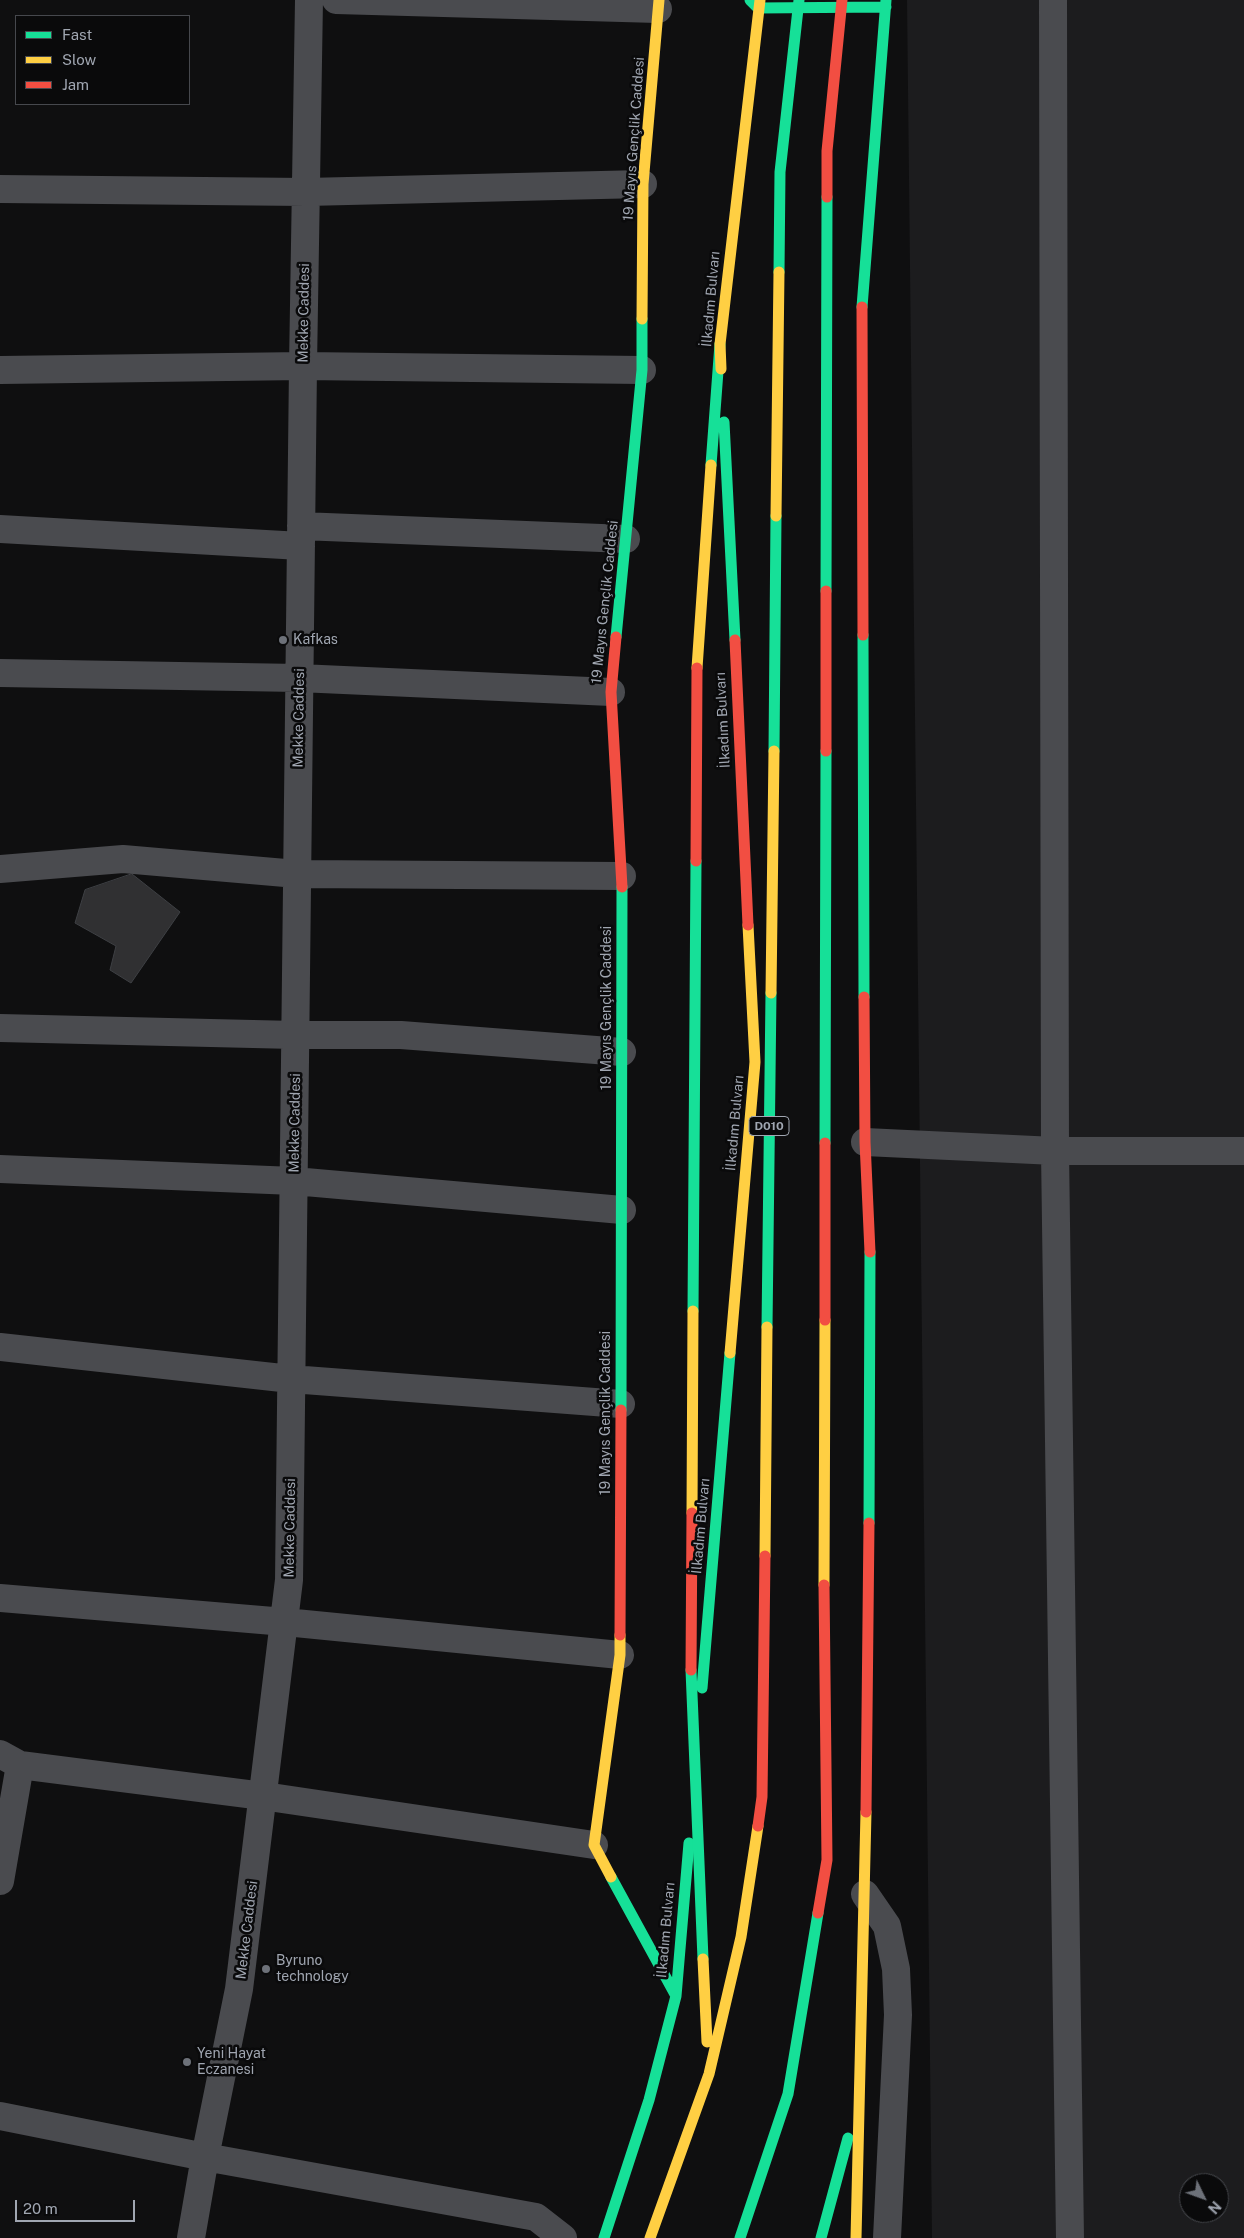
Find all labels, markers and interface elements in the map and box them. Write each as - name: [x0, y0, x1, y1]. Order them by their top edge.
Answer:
- legend: [15, 15, 190, 105]
- text: Fast: [62, 26, 92, 43]
- text: Slow: [62, 51, 96, 68]
- street label: 19 Mayıs Gençlik Caddesi: [620, 56, 648, 222]
- text: Jam: [62, 76, 89, 93]
- street label: İlkadım Bulvarı: [698, 250, 724, 348]
- street label: Mekke Caddesi: [295, 263, 313, 363]
- street label: 19 Mayıs Gençlik Caddesi: [588, 519, 622, 685]
- place label: Kafkas: [293, 632, 338, 648]
- marker: Kafkas: [277, 634, 289, 646]
- street label: Mekke Caddesi: [290, 668, 308, 768]
- street label: İlkadım Bulvarı: [712, 672, 734, 768]
- street label: 19 Mayıs Gençlik Caddesi: [599, 926, 615, 1090]
- street label: Mekke Caddesi: [286, 1073, 304, 1173]
- street label: İlkadım Bulvarı: [722, 1074, 748, 1172]
- road number: D010: [749, 1116, 789, 1136]
- street label: 19 Mayıs Gençlik Caddesi: [598, 1331, 614, 1495]
- street label: İlkadım Bulvarı: [688, 1477, 714, 1575]
- street label: Mekke Caddesi: [281, 1478, 299, 1578]
- street label: Mekke Caddesi: [233, 1880, 261, 1980]
- street label: İlkadım Bulvarı: [653, 1881, 679, 1979]
- place label: Byruno technology: [276, 1953, 349, 1985]
- marker: Byruno technology: [260, 1963, 272, 1975]
- place label: Yeni Hayat Eczanesi: [197, 2046, 266, 2078]
- marker: Yeni Hayat Eczanesi: [181, 2056, 193, 2068]
- north arrow: [1179, 2173, 1229, 2223]
- scale bar: [18, 2190, 138, 2222]
- text: N: [1205, 2198, 1224, 2217]
- text: 20 m: [23, 2200, 58, 2217]

